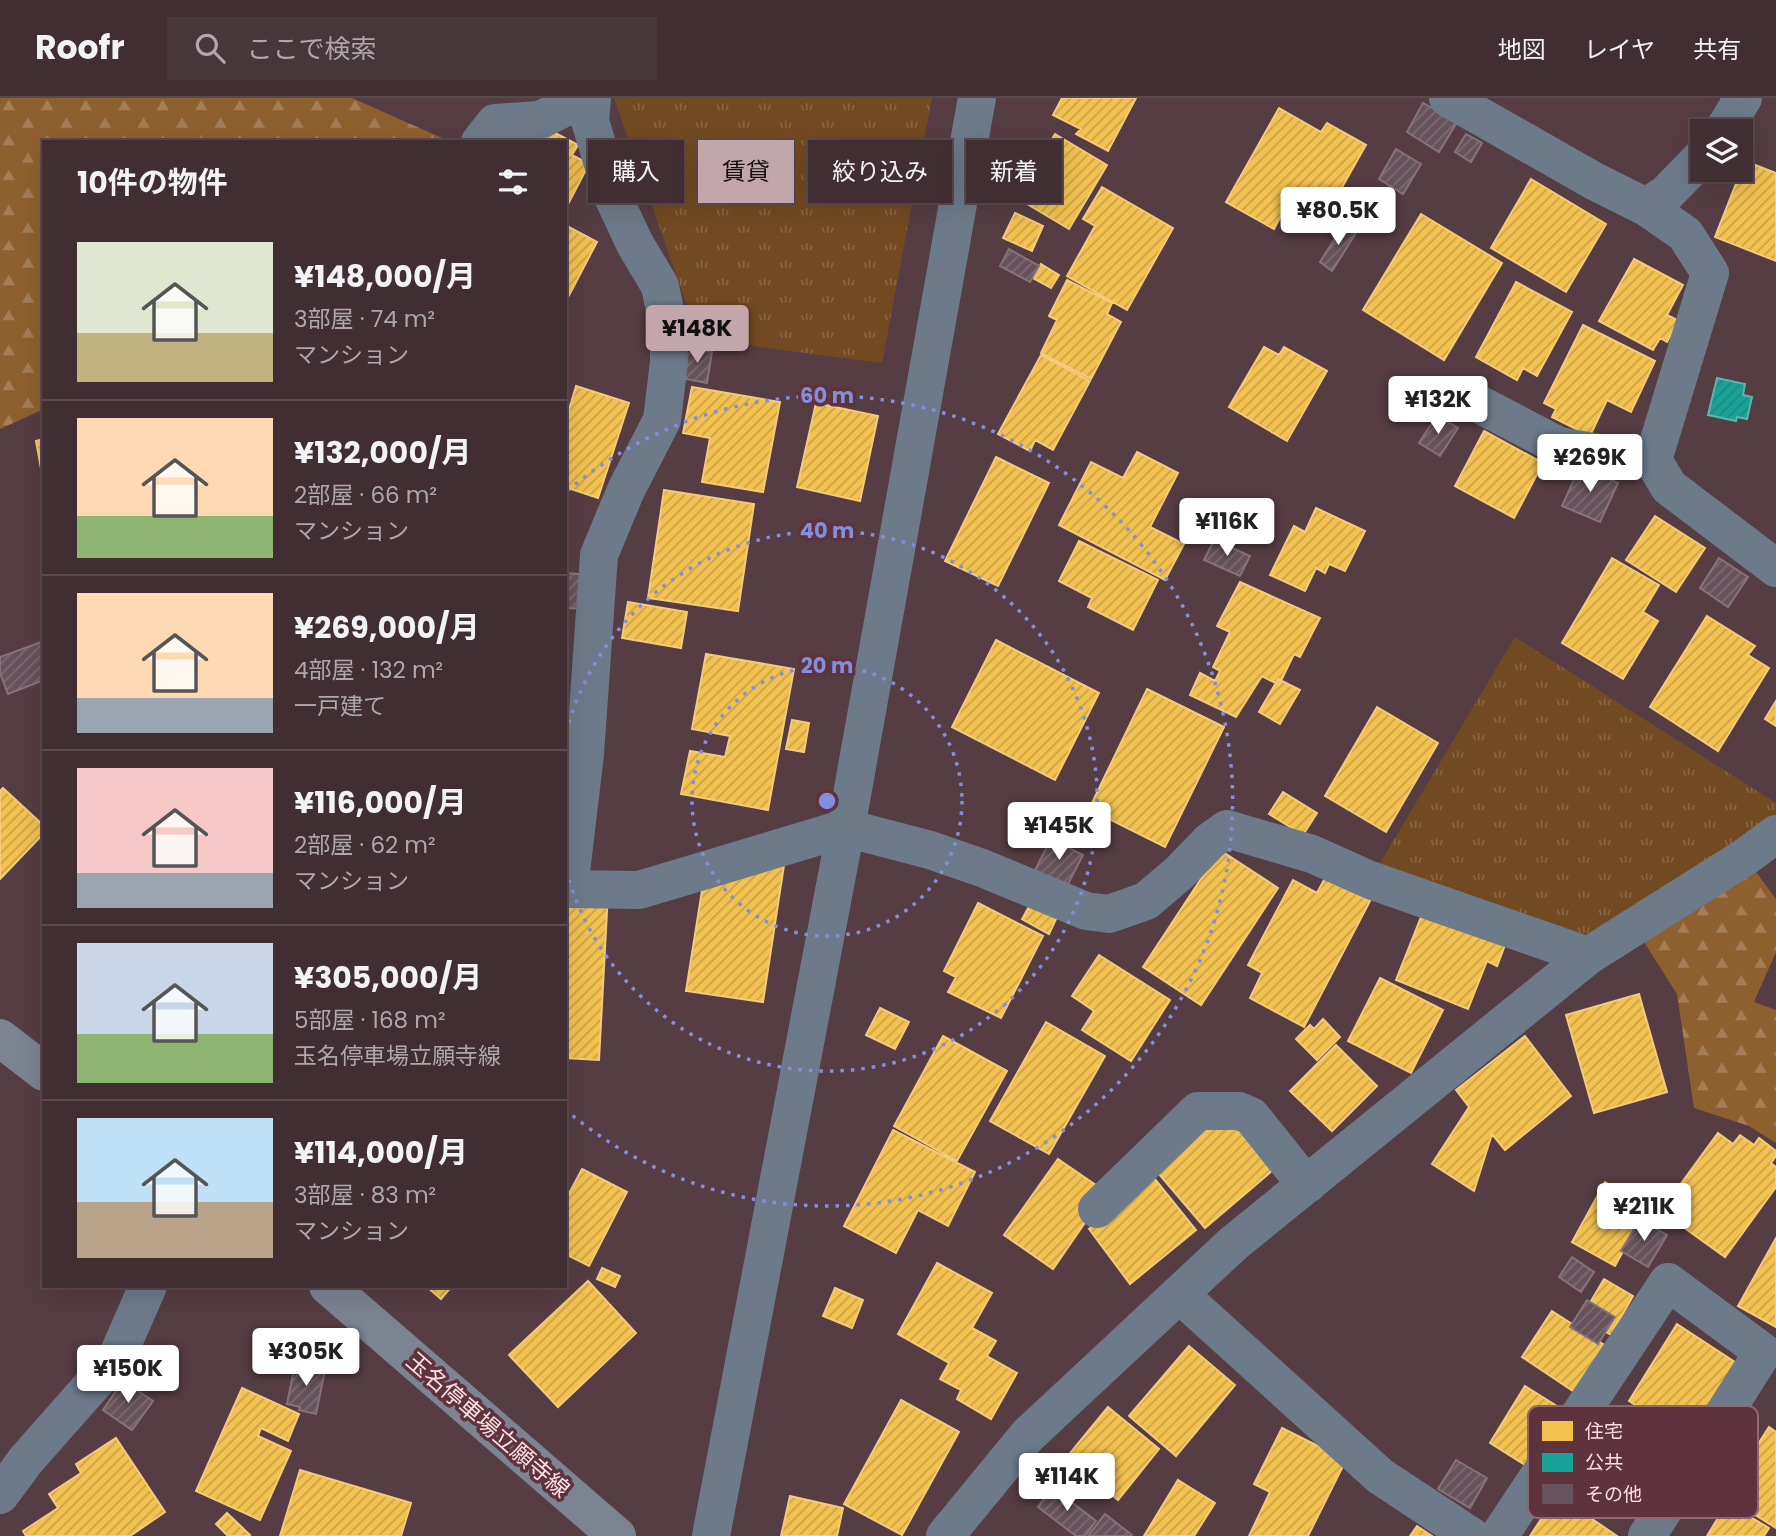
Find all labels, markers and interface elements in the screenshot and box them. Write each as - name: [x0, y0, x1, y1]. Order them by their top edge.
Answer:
- search box: [167, 17, 657, 80]
- text: Roofr: [35, 24, 125, 71]
- icon: search: [191, 29, 229, 67]
- text: ここで検索: [247, 31, 377, 67]
- text: 地図: [1498, 33, 1546, 66]
- text: レイヤ: [1584, 33, 1655, 66]
- text: 共有: [1693, 33, 1741, 66]
- map controls: [1690, 119, 1753, 182]
- button: layers: [1690, 119, 1753, 182]
- chip: 購入: [588, 140, 684, 203]
- chip: 賃貸: [698, 140, 794, 203]
- chip: 絞り込み: [808, 140, 952, 203]
- chip: 新着: [966, 140, 1062, 203]
- text: 10件の物件: [77, 161, 228, 204]
- icon: filters: [494, 163, 532, 201]
- pin: ¥80.5K: [1281, 188, 1395, 247]
- text: ¥80.5K: [1297, 194, 1379, 226]
- text: ¥148,000/月: [294, 255, 476, 298]
- icon: home: [133, 270, 217, 354]
- text: 3部屋 · 74 m²: [294, 303, 435, 335]
- pin: ¥148K: [648, 306, 746, 365]
- text: ¥148K: [662, 312, 732, 344]
- text: マンション: [294, 339, 409, 371]
- pin: ¥132K: [1389, 376, 1487, 436]
- text: 60 m: [800, 381, 854, 410]
- text: ¥132K: [1404, 383, 1472, 415]
- text: ¥132,000/月: [294, 431, 472, 474]
- pin: ¥269K: [1541, 434, 1639, 494]
- text: ¥269K: [1553, 441, 1627, 473]
- icon: home: [133, 446, 217, 530]
- text: 2部屋 · 66 m²: [294, 479, 437, 511]
- pin: ¥116K: [1178, 498, 1276, 558]
- text: ¥116K: [1195, 505, 1259, 537]
- text: マンション: [294, 515, 409, 547]
- text: 40 m: [800, 516, 854, 545]
- text: ¥269,000/月: [294, 606, 480, 649]
- icon: home: [133, 621, 217, 705]
- text: 20 m: [801, 651, 853, 680]
- text: 4部屋 · 132 m²: [294, 654, 443, 686]
- text: 一戸建て: [294, 690, 386, 722]
- text: ¥116,000/月: [294, 781, 467, 824]
- centre of rings: [815, 789, 839, 813]
- icon: home: [133, 796, 217, 880]
- pin: ¥145K: [1010, 802, 1108, 862]
- text: ¥145K: [1024, 809, 1094, 841]
- text: 2部屋 · 62 m²: [294, 829, 436, 861]
- text: マンション: [294, 865, 409, 897]
- text: ¥305,000/月: [294, 956, 482, 999]
- icon: home: [133, 971, 217, 1055]
- text: 5部屋 · 168 m²: [294, 1004, 446, 1036]
- text: 玉名停車場立願寺線: [294, 1040, 501, 1072]
- text: ¥114,000/月: [294, 1131, 468, 1174]
- icon: home: [133, 1146, 217, 1230]
- text: 3部屋 · 83 m²: [294, 1179, 436, 1211]
- pin: ¥211K: [1595, 1184, 1693, 1243]
- text: ¥211K: [1613, 1190, 1675, 1222]
- text: マンション: [294, 1215, 409, 1247]
- pin: ¥305K: [257, 1328, 355, 1388]
- text: ¥305K: [268, 1335, 344, 1367]
- street label: 玉名停車場立願寺線: [399, 1345, 577, 1505]
- pin: ¥150K: [79, 1346, 177, 1405]
- text: ¥150K: [93, 1352, 163, 1384]
- legend: [1528, 1406, 1758, 1518]
- text: 住宅: [1585, 1418, 1623, 1445]
- text: 公共: [1585, 1449, 1623, 1476]
- pin: ¥114K: [1018, 1454, 1116, 1513]
- text: ¥114K: [1035, 1460, 1099, 1492]
- text: その他: [1585, 1481, 1642, 1508]

